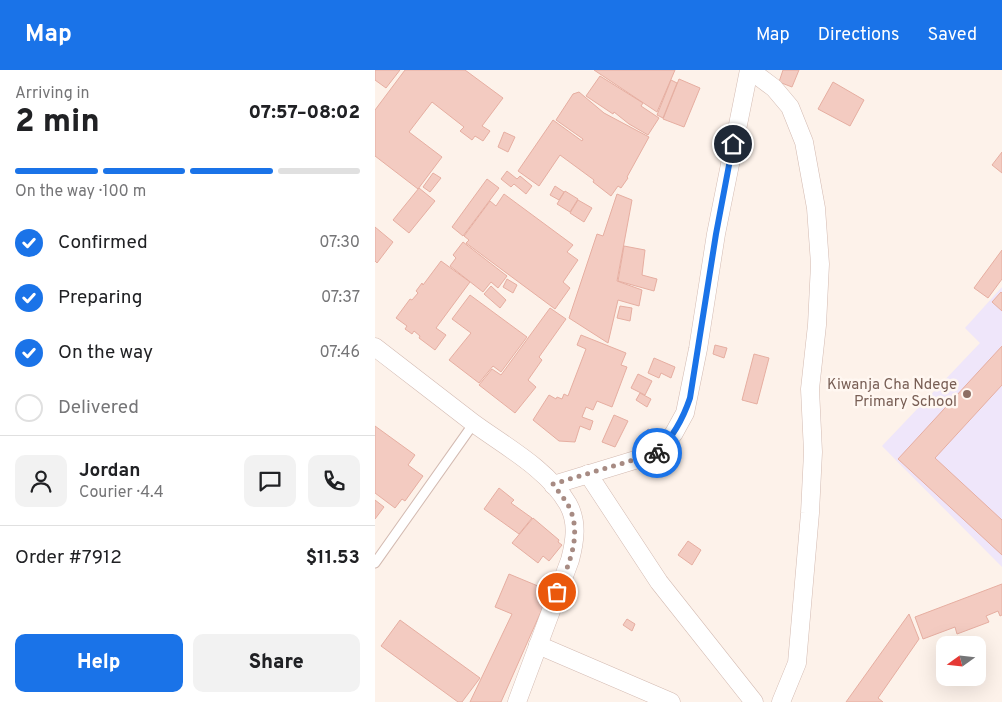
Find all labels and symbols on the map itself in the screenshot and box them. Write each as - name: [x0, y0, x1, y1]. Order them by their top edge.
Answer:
- pin: [712, 123, 754, 165]
- place label: Kiwanja Cha Ndege Primary School: [827, 376, 957, 412]
- marker: Kiwanja Cha Ndege Primary School: [961, 388, 973, 400]
- courier: [632, 428, 682, 478]
- pin: [536, 571, 578, 613]
- north arrow: [936, 636, 986, 686]

